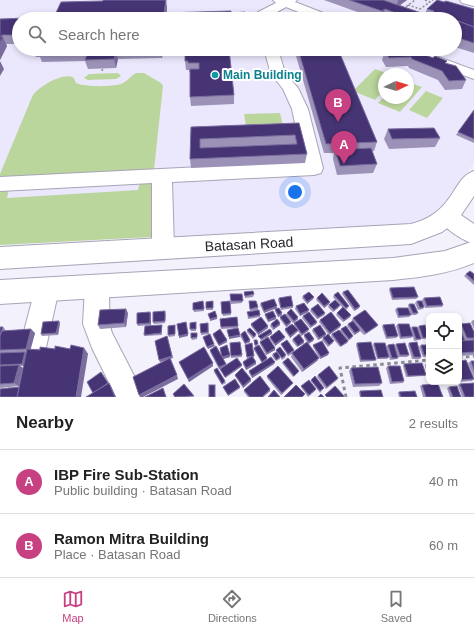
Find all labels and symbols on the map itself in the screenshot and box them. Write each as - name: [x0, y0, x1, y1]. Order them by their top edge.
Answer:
- place label: Main Building: [223, 68, 302, 82]
- north arrow: [378, 68, 414, 104]
- marker: Main Building: [210, 70, 220, 80]
- pin: B: [325, 89, 351, 122]
- pin: A: [331, 131, 357, 164]
- your location: [285, 182, 305, 202]
- street label: Batasan Road: [204, 234, 294, 254]

